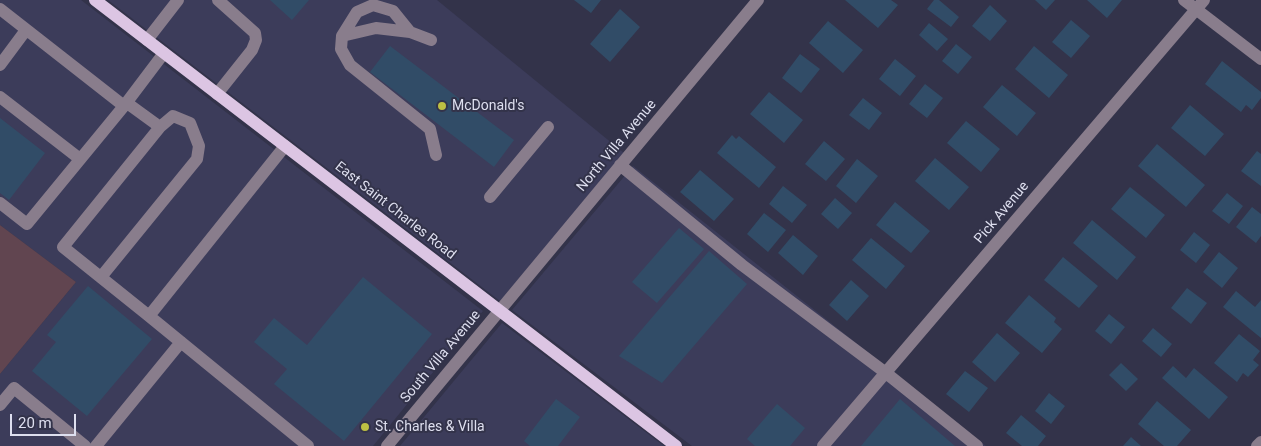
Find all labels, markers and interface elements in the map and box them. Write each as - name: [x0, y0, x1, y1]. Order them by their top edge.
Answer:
- street label: North Villa Avenue: [574, 97, 660, 195]
- place label: McDonald's: [452, 98, 524, 114]
- marker: McDonald's: [436, 100, 448, 112]
- street label: East Saint Charles Road: [331, 159, 459, 263]
- street label: Pick Avenue: [971, 179, 1033, 247]
- street label: South Villa Avenue: [397, 307, 485, 407]
- scale bar: [12, 404, 79, 436]
- text: 20 m: [18, 414, 52, 432]
- place label: St. Charles & Villa: [375, 419, 485, 435]
- marker: St. Charles & Villa: [359, 421, 371, 433]

